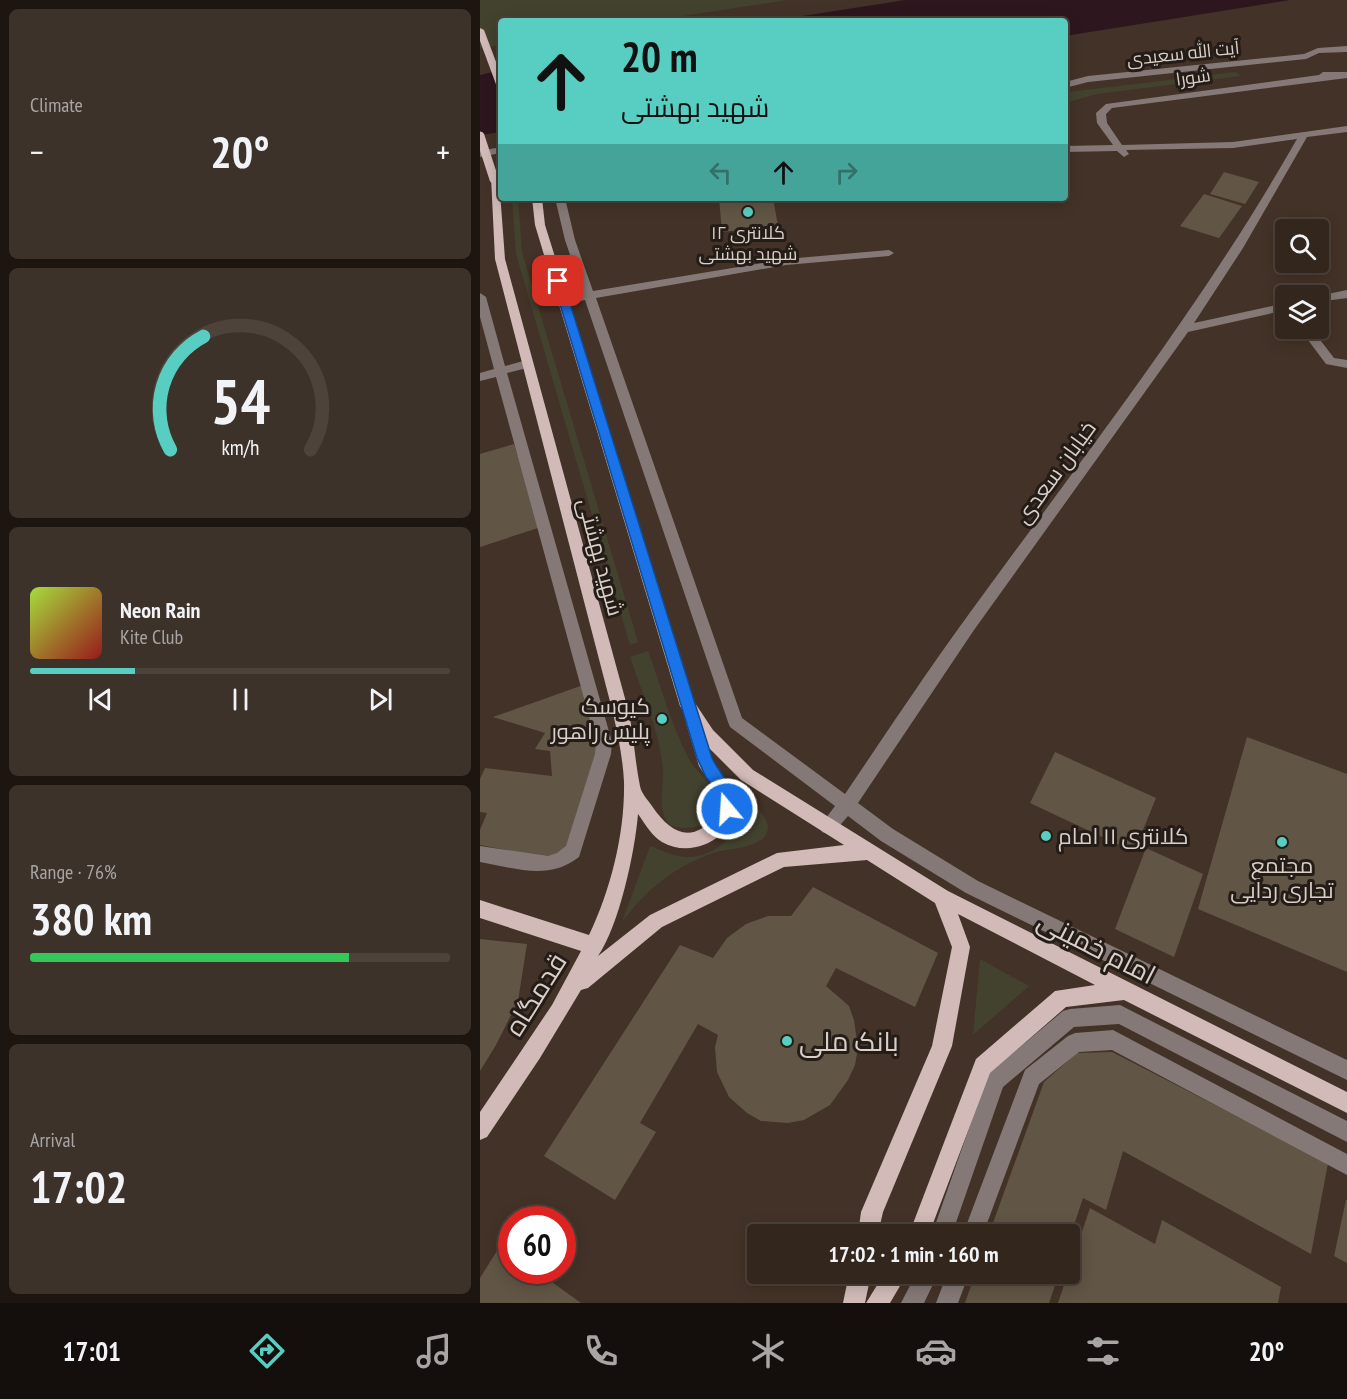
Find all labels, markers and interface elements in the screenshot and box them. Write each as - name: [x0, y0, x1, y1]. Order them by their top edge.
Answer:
- text: 20 m: [621, 29, 698, 84]
- street label: آیت الله سعیدی: [1126, 36, 1241, 70]
- icon: ahead: [522, 42, 600, 120]
- street label: شورا: [1174, 63, 1212, 91]
- text: شهید بهشتی: [621, 90, 769, 124]
- text: Climate: [30, 92, 83, 118]
- text: 20°: [210, 122, 270, 180]
- text: −: [30, 130, 44, 173]
- text: +: [436, 130, 450, 173]
- icon: left: [704, 156, 737, 189]
- icon: ahead: [767, 156, 800, 189]
- icon: right: [830, 156, 863, 189]
- marker: کلانتری ۱۲ شهید بهشتی: [741, 205, 755, 219]
- map controls: [1275, 219, 1329, 339]
- button: search: [1275, 219, 1329, 273]
- place label: کلانتری ۱۲ شهید بهشتی: [699, 221, 797, 265]
- pin: [532, 255, 583, 306]
- icon: arrive: [541, 264, 574, 297]
- button: layers: [1275, 285, 1329, 339]
- text: 54: [210, 360, 270, 441]
- street label: خیابان سعدی: [1008, 415, 1102, 529]
- text: km/h: [221, 433, 259, 461]
- street label: شهید بهشتی: [572, 495, 630, 619]
- text: Neon Rain: [120, 596, 200, 624]
- text: Kite Club: [120, 624, 183, 650]
- icon: previous: [84, 683, 117, 716]
- icon: pause: [224, 683, 257, 716]
- icon: next: [364, 683, 397, 716]
- place label: کیوسک پلیس راهور: [549, 692, 650, 746]
- marker: کیوسک پلیس راهور: [655, 712, 669, 726]
- position arrow: [695, 777, 759, 841]
- place label: کلانتری ۱۱ امام: [1058, 822, 1188, 852]
- marker: کلانتری ۱۱ امام: [1039, 829, 1053, 843]
- marker: مجتمع تجاری ردایی: [1275, 835, 1289, 849]
- place label: مجتمع تجاری ردایی: [1230, 851, 1334, 904]
- text: Range · 76%: [30, 859, 117, 885]
- text: 380 km: [30, 889, 152, 947]
- street label: امام خمینی: [1031, 903, 1162, 993]
- street label: قدمگاه: [496, 946, 574, 1042]
- place label: بانک ملی: [799, 1024, 899, 1058]
- marker: بانک ملی: [780, 1034, 794, 1048]
- text: Arrival: [30, 1127, 75, 1153]
- text: 17:02: [30, 1157, 127, 1215]
- speed limit sign: 60: [498, 1206, 576, 1284]
- text: 17:02 · 1 min · 160 m: [828, 1240, 999, 1268]
- icon: directions: [246, 1330, 288, 1372]
- icon: music: [413, 1330, 455, 1372]
- icon: phone: [580, 1330, 622, 1372]
- icon: climate: [747, 1330, 789, 1372]
- icon: car: [915, 1330, 957, 1372]
- icon: filters: [1082, 1330, 1124, 1372]
- text: 17:01: [63, 1334, 121, 1368]
- text: 20°: [1249, 1334, 1284, 1368]

